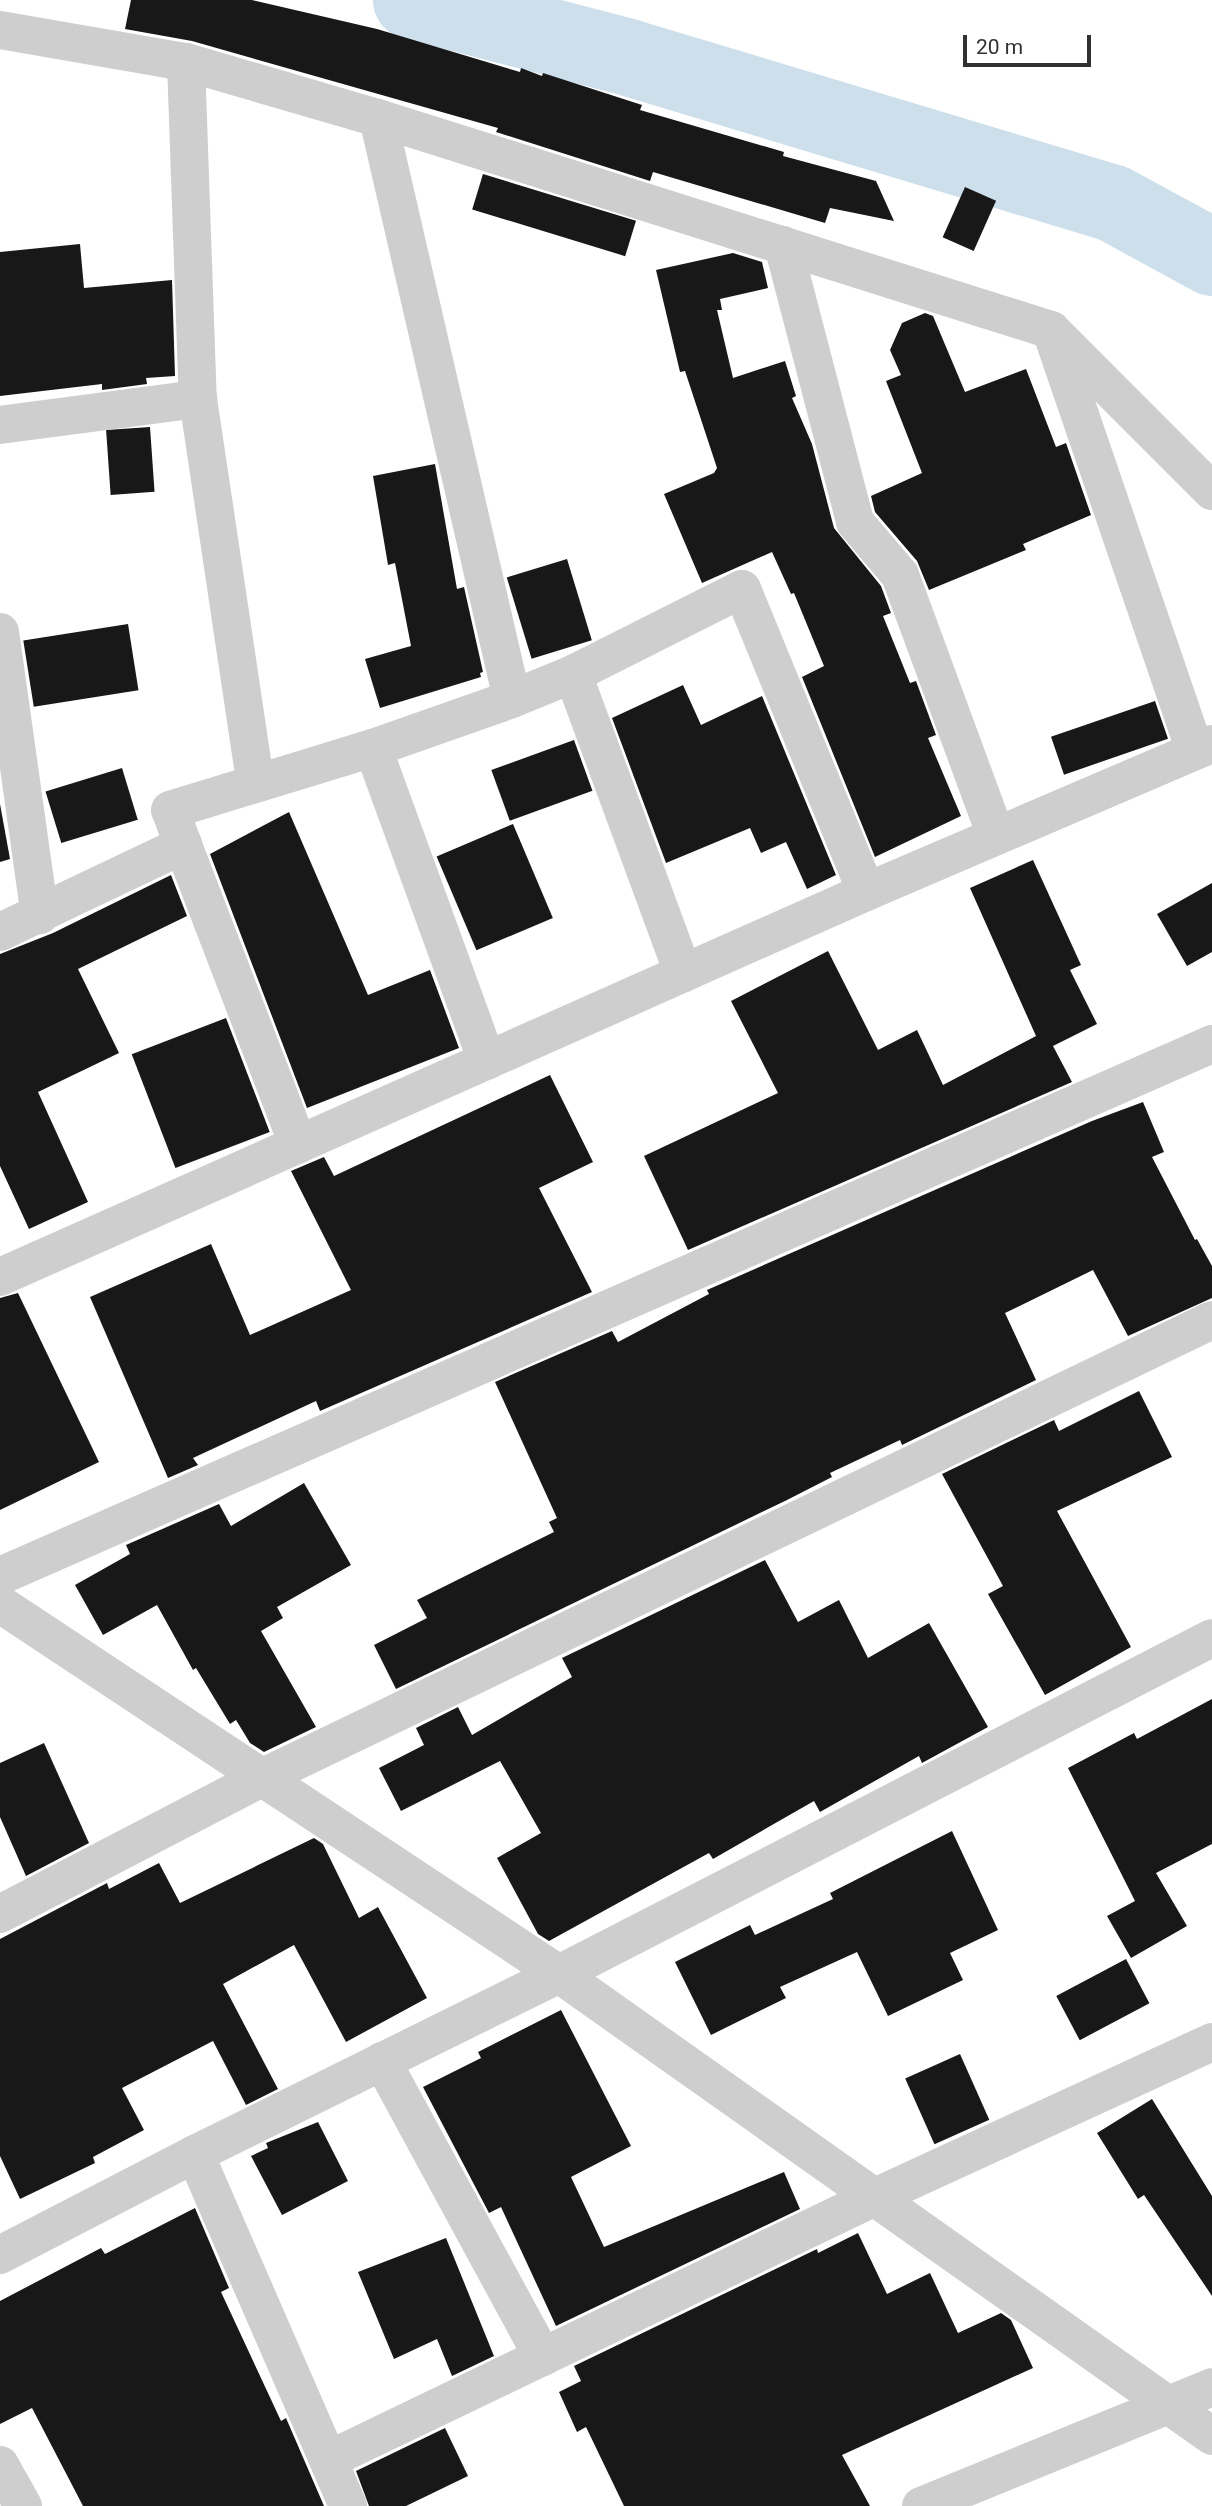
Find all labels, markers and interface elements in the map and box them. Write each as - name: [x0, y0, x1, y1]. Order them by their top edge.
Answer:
- scale bar: [967, 21, 1095, 65]
- text: 20 m: [976, 35, 1023, 59]

